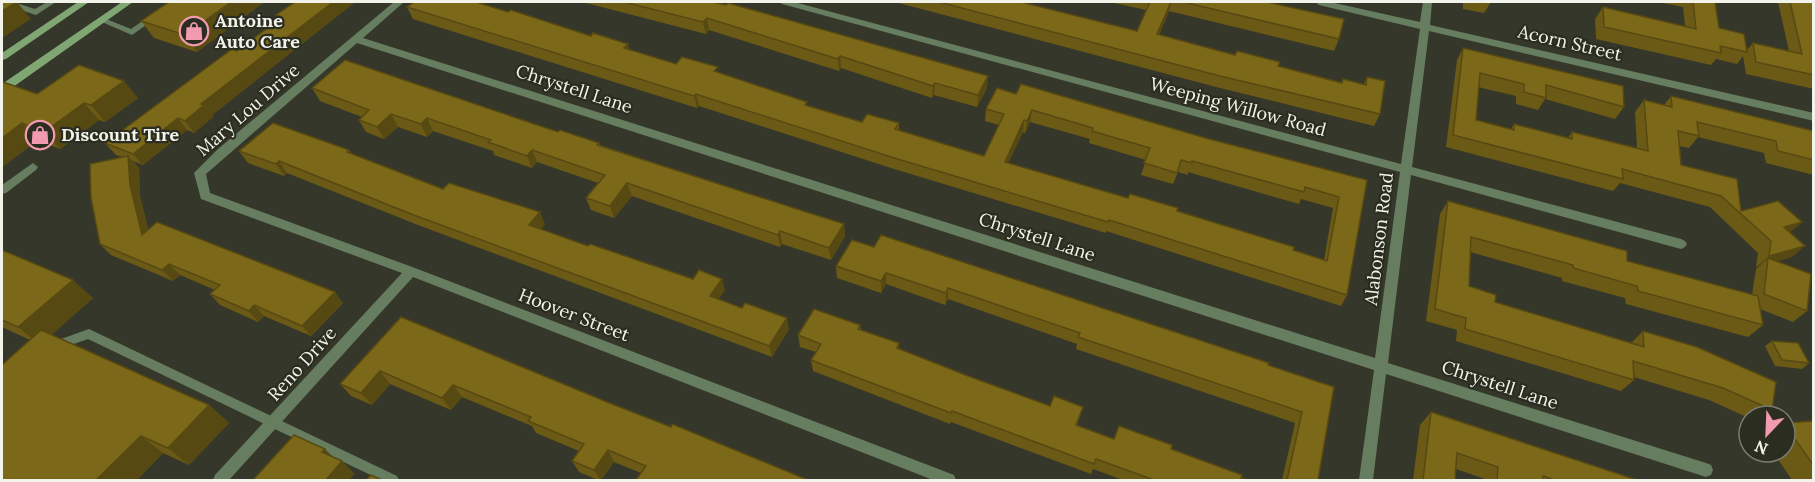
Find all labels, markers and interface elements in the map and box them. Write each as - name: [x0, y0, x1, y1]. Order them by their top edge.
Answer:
- place label: Antoine Auto Care: [215, 9, 300, 53]
- shop icon: Antoine Auto Care: [178, 15, 210, 47]
- street label: Acorn Street: [1515, 19, 1624, 66]
- street label: Mary Lou Drive: [191, 58, 304, 161]
- street label: Chrystell Lane: [513, 59, 636, 118]
- street label: Weeping Willow Road: [1147, 72, 1329, 141]
- shop icon: Discount Tire: [24, 119, 56, 151]
- place label: Discount Tire: [61, 123, 179, 146]
- street label: Alabonson Road: [1359, 171, 1398, 308]
- street label: Chrystell Lane: [976, 207, 1099, 266]
- street label: Hoover Street: [515, 283, 633, 346]
- street label: Reno Drive: [262, 322, 341, 406]
- street label: Chrystell Lane: [1439, 355, 1562, 414]
- north arrow: [1737, 404, 1797, 464]
- text: N: [1752, 436, 1771, 459]

